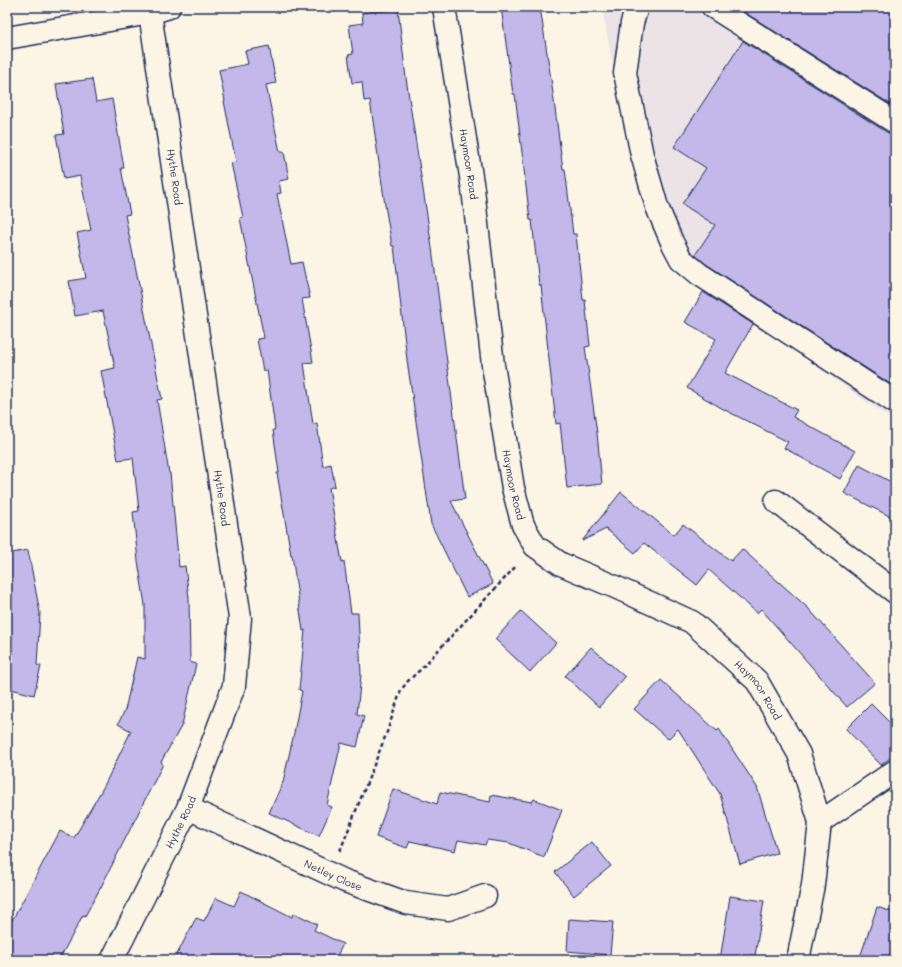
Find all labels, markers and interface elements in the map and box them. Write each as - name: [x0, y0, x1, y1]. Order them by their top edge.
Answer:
- street label: Haymoor Road: [456, 128, 481, 200]
- street label: Hythe Road: [164, 148, 186, 206]
- street label: Haymoor Road: [500, 449, 528, 521]
- street label: Hythe Road: [211, 469, 233, 527]
- street label: Haymoor Road: [732, 657, 785, 722]
- street label: Hythe Road: [162, 794, 199, 851]
- street label: Netley Close: [302, 856, 364, 894]

